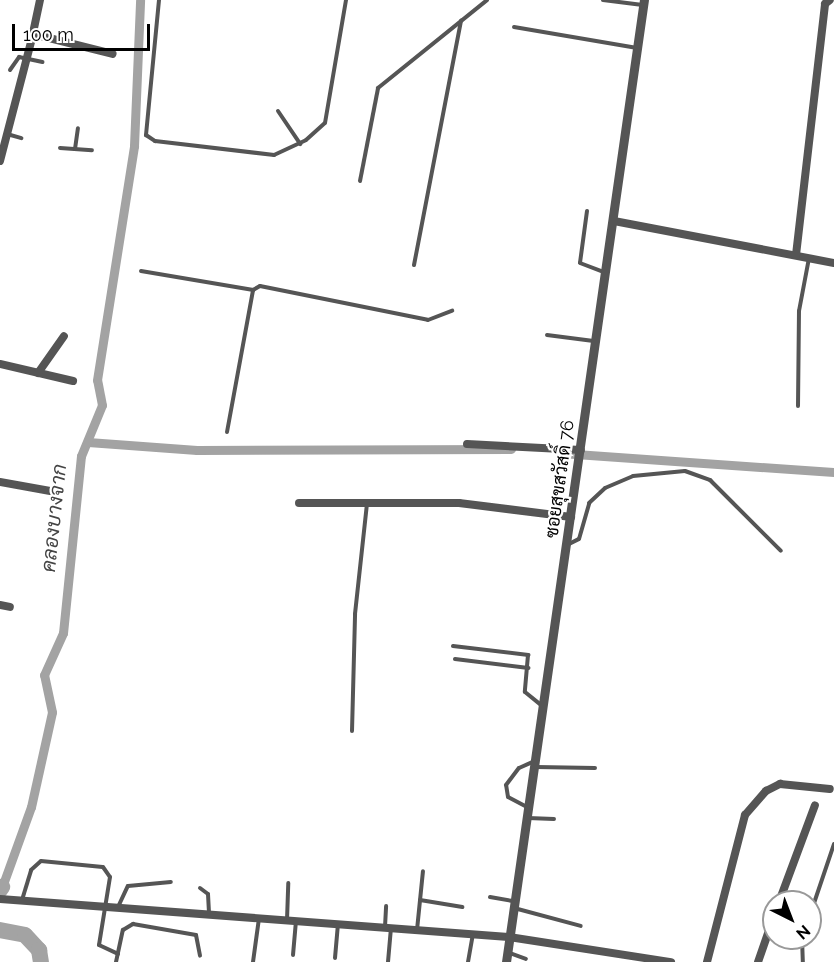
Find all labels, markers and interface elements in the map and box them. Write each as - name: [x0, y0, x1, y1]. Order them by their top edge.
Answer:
- scale bar: [15, 12, 153, 50]
- text: 100 m: [23, 24, 74, 45]
- street label: ซอยสุขสวัสดิ์ 76: [541, 419, 579, 539]
- water label: คลองบางจาก: [36, 463, 72, 573]
- north arrow: [762, 890, 822, 950]
- text: N: [792, 921, 814, 943]

